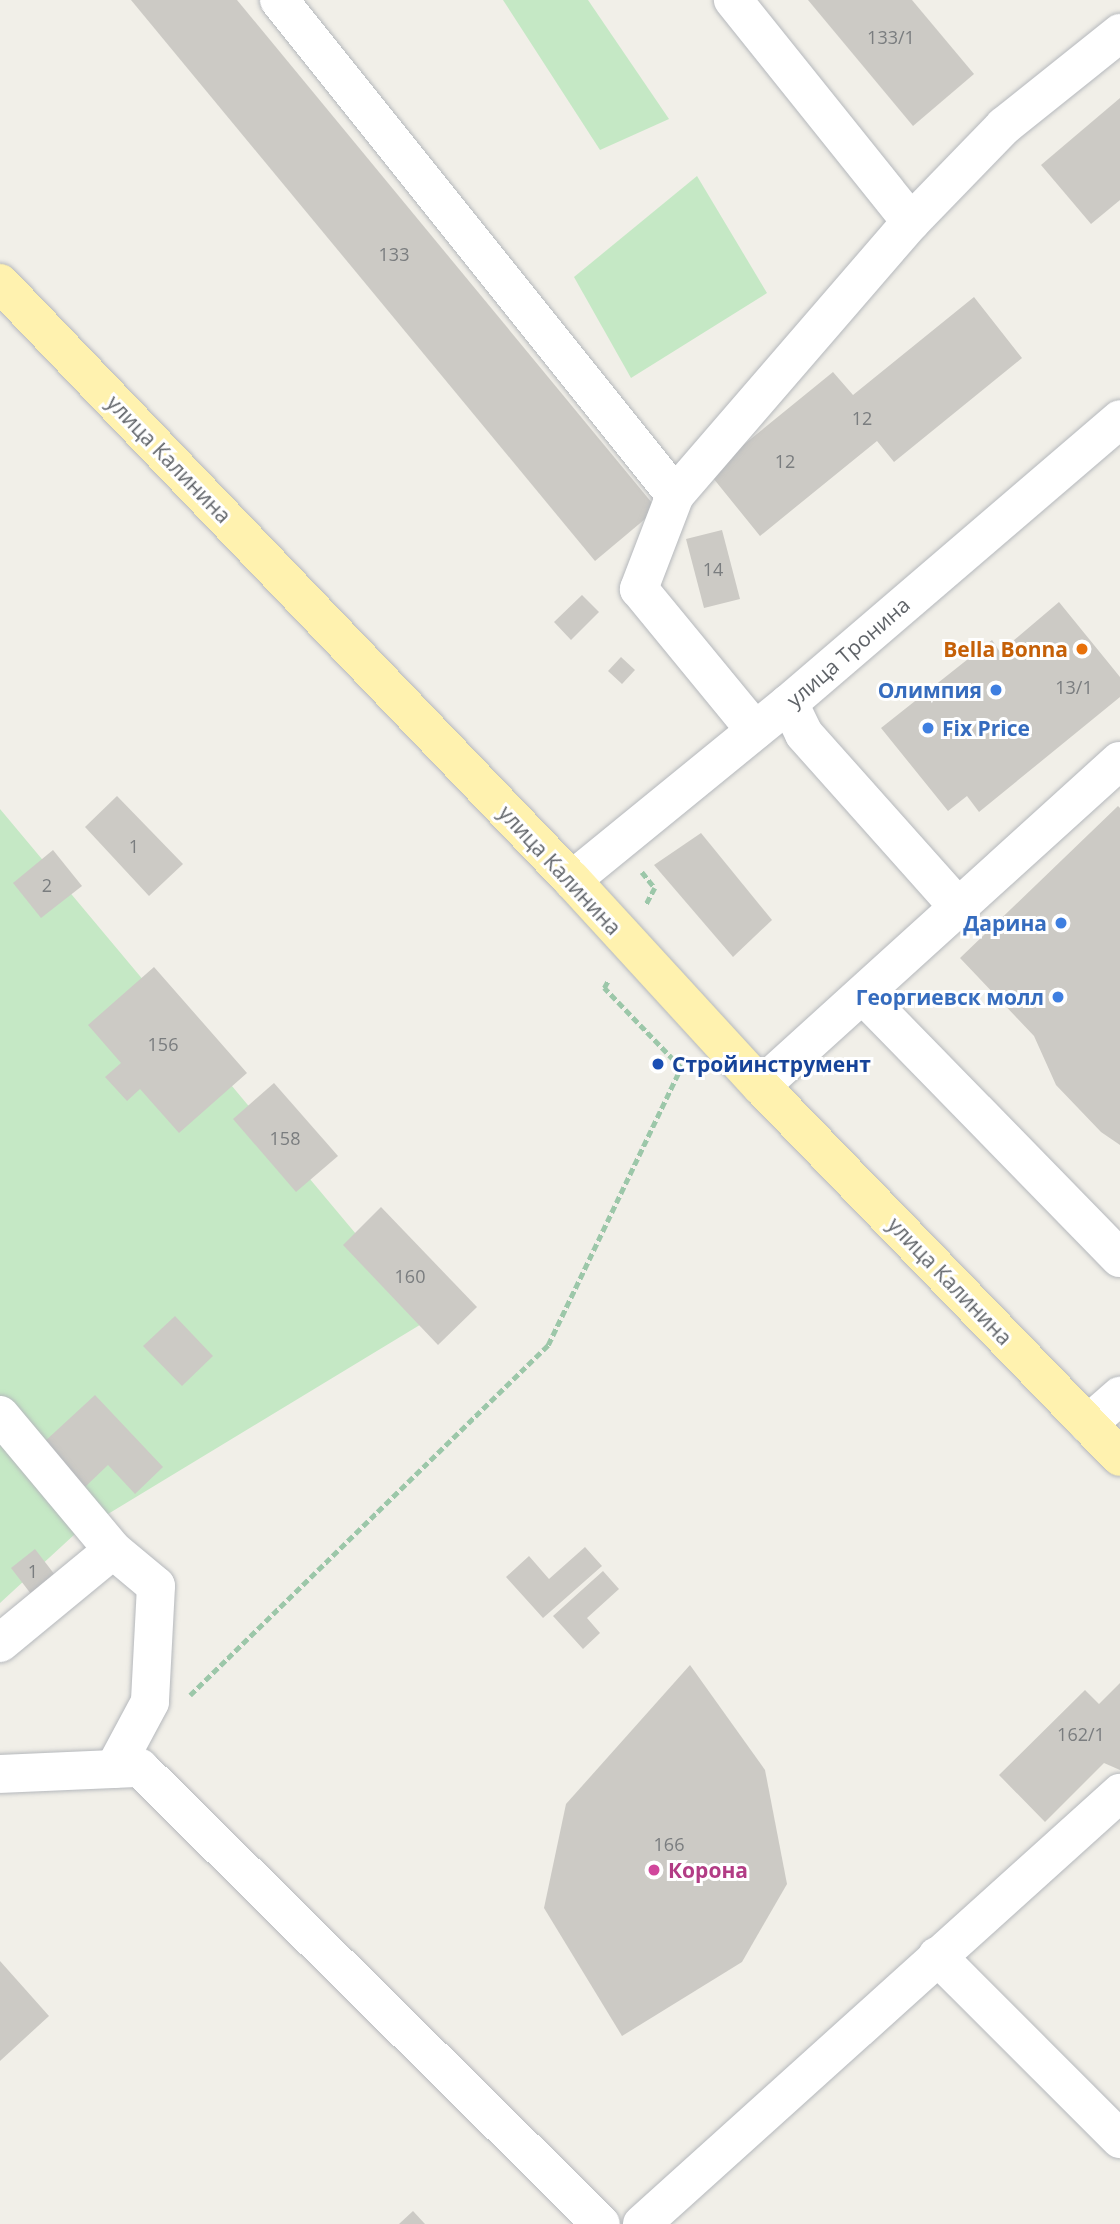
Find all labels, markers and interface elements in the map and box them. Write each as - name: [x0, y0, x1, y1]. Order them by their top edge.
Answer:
- house number: 133/1: [867, 26, 915, 48]
- house number: 133: [379, 243, 409, 265]
- street label: улица Калинина: [102, 390, 236, 528]
- house number: 12: [852, 407, 872, 429]
- house number: 12: [775, 450, 795, 472]
- house number: 14: [703, 558, 723, 580]
- street label: улица Тронина: [781, 592, 915, 712]
- place label: Bella Bonna: [943, 636, 1068, 662]
- marker: Bella Bonna: [1074, 641, 1090, 657]
- house number: 13/1: [1055, 676, 1093, 698]
- place label: Олимпия: [878, 677, 982, 703]
- marker: Олимпия: [988, 682, 1004, 698]
- place label: Fix Price: [942, 715, 1030, 741]
- marker: Fix Price: [920, 720, 936, 736]
- street label: улица Калинина: [494, 800, 626, 940]
- house number: 1: [129, 835, 139, 857]
- house number: 2: [42, 874, 52, 896]
- place label: Дарина: [963, 910, 1047, 936]
- marker: Дарина: [1053, 915, 1069, 931]
- place label: Георгиевск молл: [856, 984, 1044, 1010]
- marker: Георгиевск молл: [1050, 989, 1066, 1005]
- house number: 156: [148, 1033, 178, 1055]
- place label: Стройинструмент: [672, 1051, 871, 1077]
- marker: Стройинструмент: [650, 1056, 666, 1072]
- house number: 158: [270, 1127, 300, 1149]
- street label: улица Калинина: [883, 1212, 1017, 1350]
- house number: 160: [395, 1265, 425, 1287]
- house number: 1: [28, 1560, 38, 1582]
- house number: 162/1: [1057, 1723, 1105, 1745]
- house number: 166: [654, 1833, 684, 1855]
- place label: Корона: [668, 1857, 748, 1883]
- marker: Корона: [646, 1862, 662, 1878]

